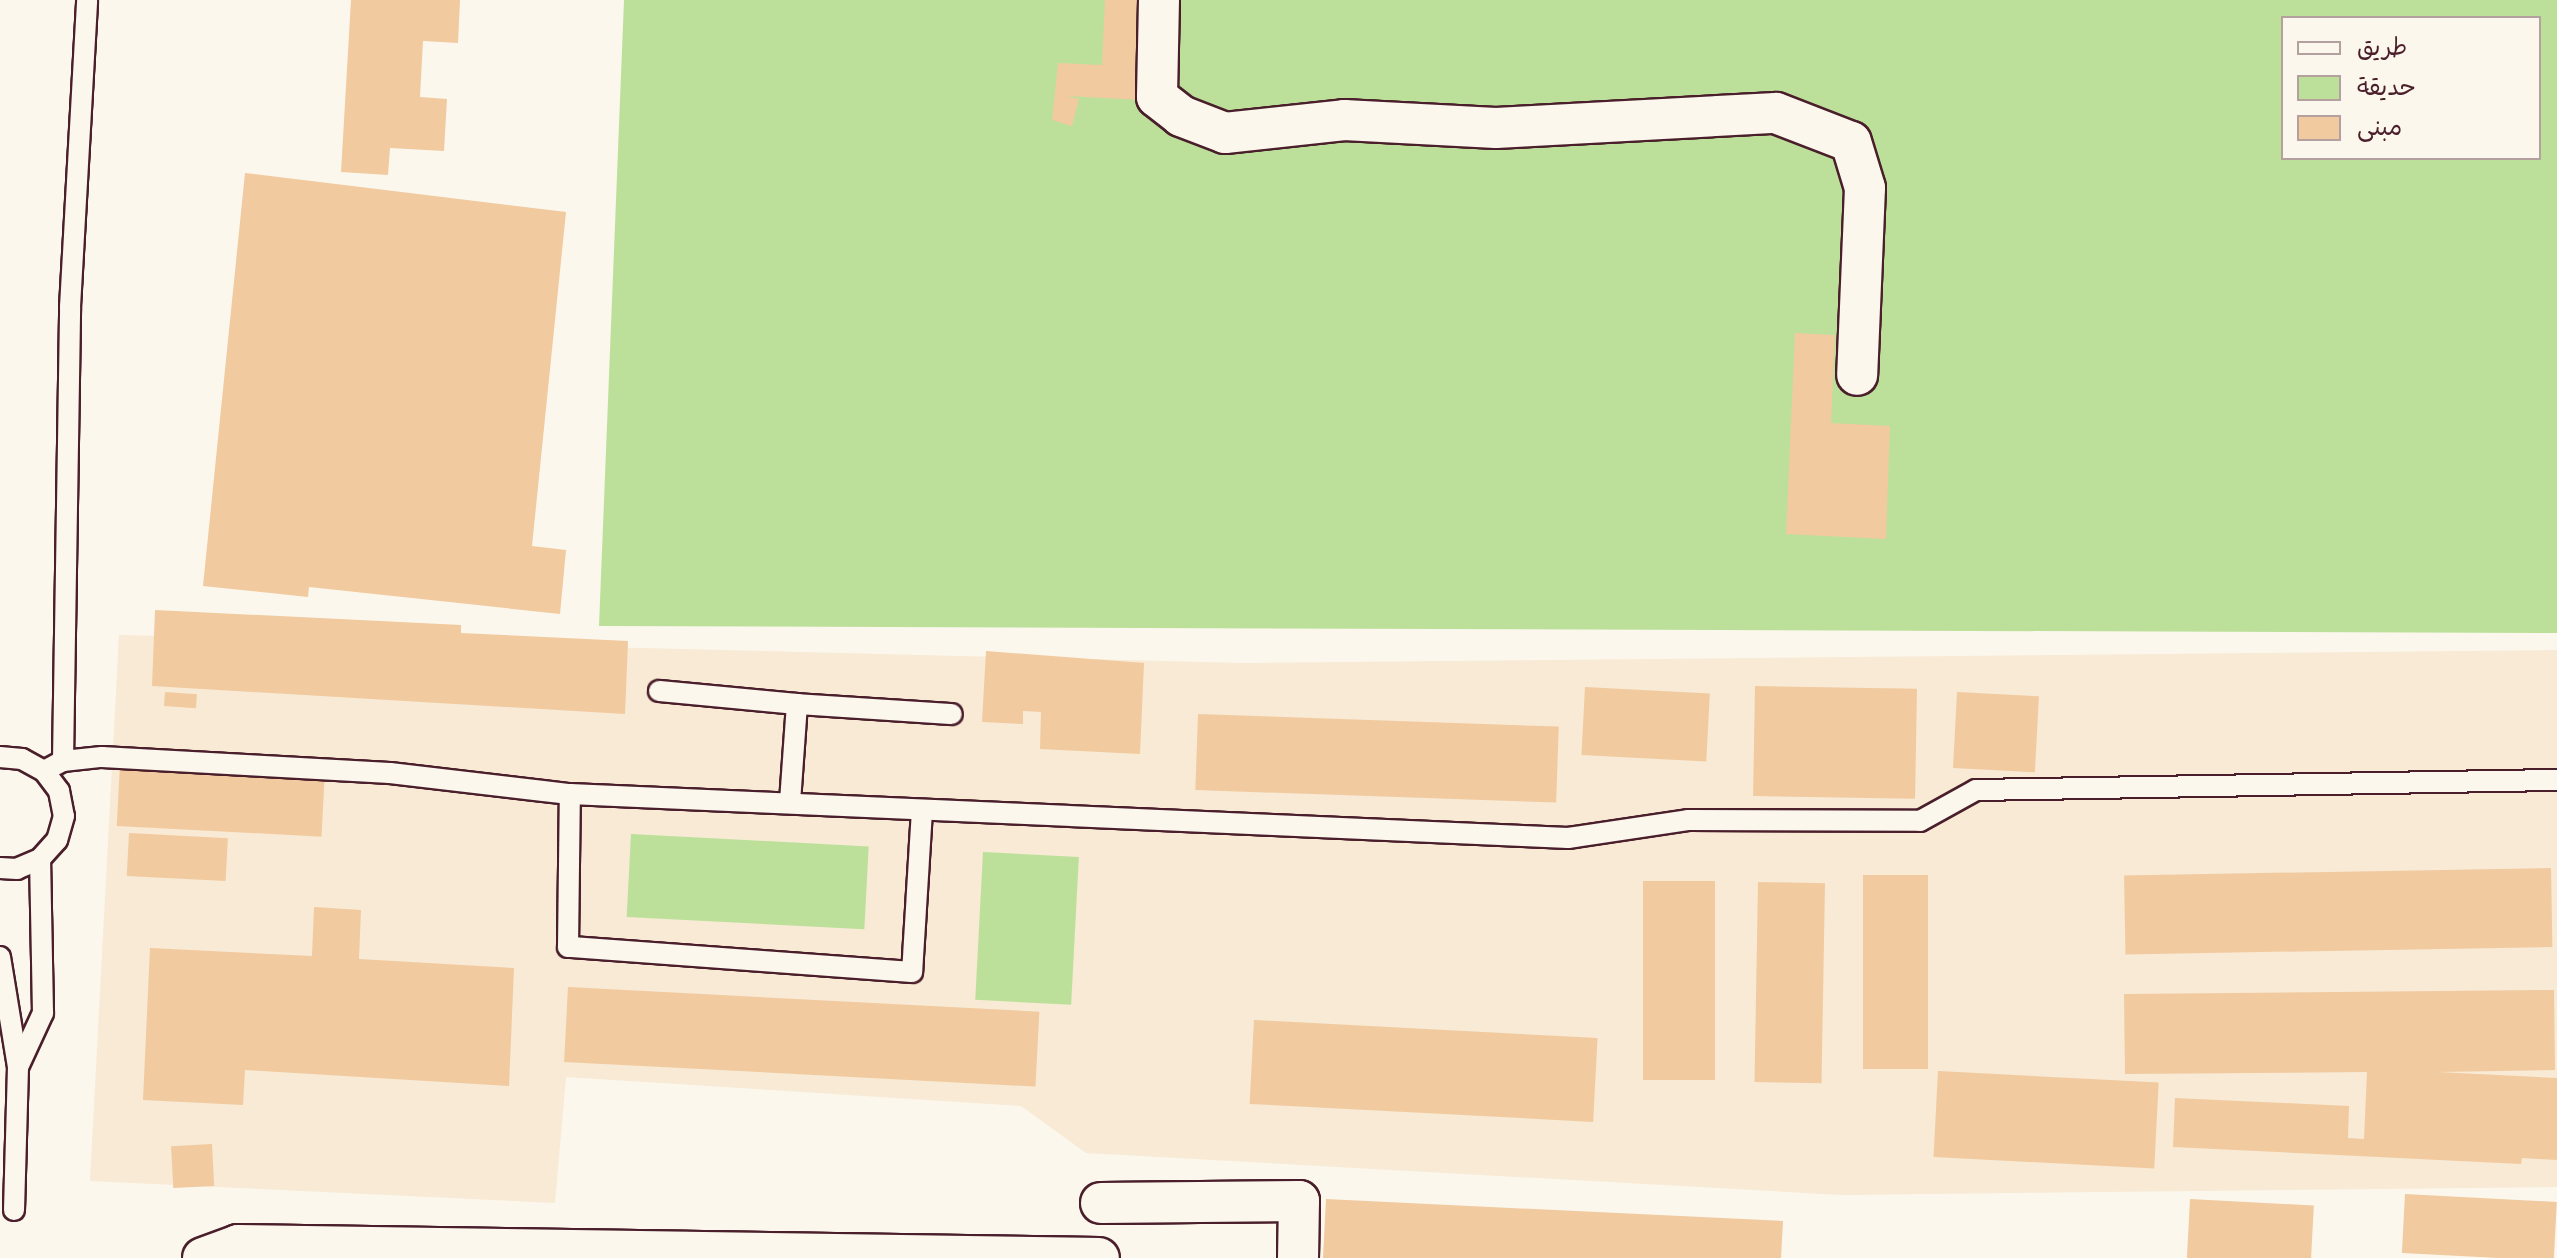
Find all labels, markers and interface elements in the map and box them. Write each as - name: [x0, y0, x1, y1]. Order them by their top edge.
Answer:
- legend: [2281, 16, 2541, 160]
- text: طريق: [2357, 31, 2407, 61]
- text: حديقة: [2357, 71, 2416, 101]
- text: مبنى: [2357, 111, 2402, 141]

